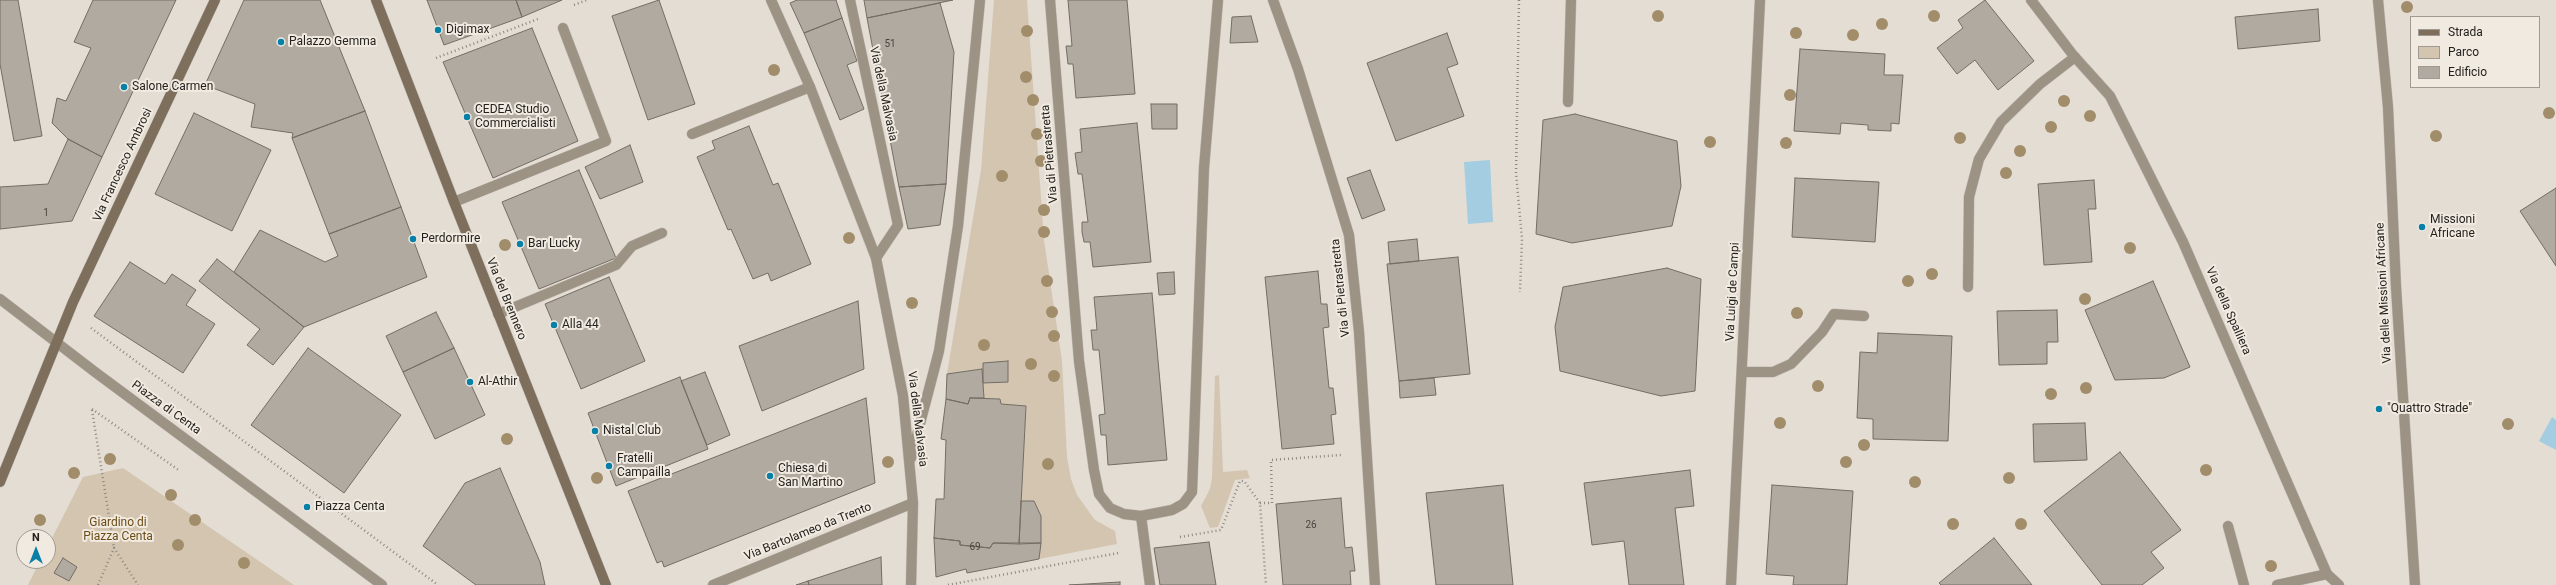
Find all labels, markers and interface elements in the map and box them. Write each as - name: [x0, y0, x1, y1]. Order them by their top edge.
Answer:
- legend: [2410, 16, 2540, 88]
- place label: Digimax: [446, 23, 489, 37]
- marker: Digimax: [433, 25, 443, 35]
- text: Strada: [2448, 25, 2483, 39]
- place label: Palazzo Gemma: [289, 35, 376, 49]
- marker: Palazzo Gemma: [276, 37, 286, 47]
- house number: 51: [884, 38, 896, 50]
- street label: Via della Malvasia: [866, 45, 900, 143]
- text: Parco: [2448, 45, 2479, 59]
- text: Edificio: [2448, 65, 2487, 79]
- place label: Salone Carmen: [132, 80, 213, 94]
- marker: Salone Carmen: [119, 82, 129, 92]
- place label: CEDEA Studio Commercialisti: [475, 103, 556, 131]
- street label: Via di Pietrastretta: [1039, 104, 1061, 204]
- street label: Via Francesco Ambrosi: [90, 106, 156, 224]
- marker: CEDEA Studio Commercialisti: [462, 112, 472, 122]
- house number: 1: [43, 207, 49, 219]
- place label: Missioni Africane: [2430, 213, 2475, 241]
- street label: Via delle Missioni Africane: [2373, 222, 2395, 364]
- marker: Missioni Africane: [2417, 222, 2427, 232]
- place label: Perdormire: [421, 232, 480, 246]
- marker: Perdormire: [408, 234, 418, 244]
- place label: Bar Lucky: [528, 237, 580, 251]
- street label: Via di Pietrastretta: [1329, 238, 1353, 338]
- marker: Bar Lucky: [515, 239, 525, 249]
- street label: Via Luigi de Campi: [1723, 242, 1743, 342]
- street label: Via del Brennero: [483, 256, 529, 342]
- street label: Via della Spalliera: [2202, 265, 2254, 357]
- place label: Alla 44: [562, 318, 599, 332]
- marker: Alla 44: [549, 320, 559, 330]
- street label: Via della Malvasia: [904, 370, 930, 468]
- place label: Al-Athir: [478, 375, 517, 389]
- marker: Al-Athir: [465, 377, 475, 387]
- street label: Piazza di Centa: [128, 378, 204, 438]
- place label: "Quattro Strade": [2387, 402, 2472, 416]
- marker: "Quattro Strade": [2374, 404, 2384, 414]
- place label: Nistal Club: [603, 424, 661, 438]
- marker: Nistal Club: [590, 426, 600, 436]
- place label: Fratelli Campailla: [617, 452, 670, 480]
- marker: Fratelli Campailla: [604, 461, 614, 471]
- place label: Chiesa di San Martino: [778, 462, 843, 490]
- marker: Chiesa di San Martino: [765, 471, 775, 481]
- place label: Piazza Centa: [315, 500, 385, 514]
- street label: Via Bartolameo da Trento: [742, 500, 874, 564]
- marker: Piazza Centa: [302, 502, 312, 512]
- park label: Giardino di Piazza Centa: [83, 516, 153, 544]
- house number: 26: [1305, 519, 1317, 531]
- north arrow: [16, 529, 56, 569]
- text: N: [32, 531, 40, 544]
- house number: 69: [969, 541, 981, 553]

